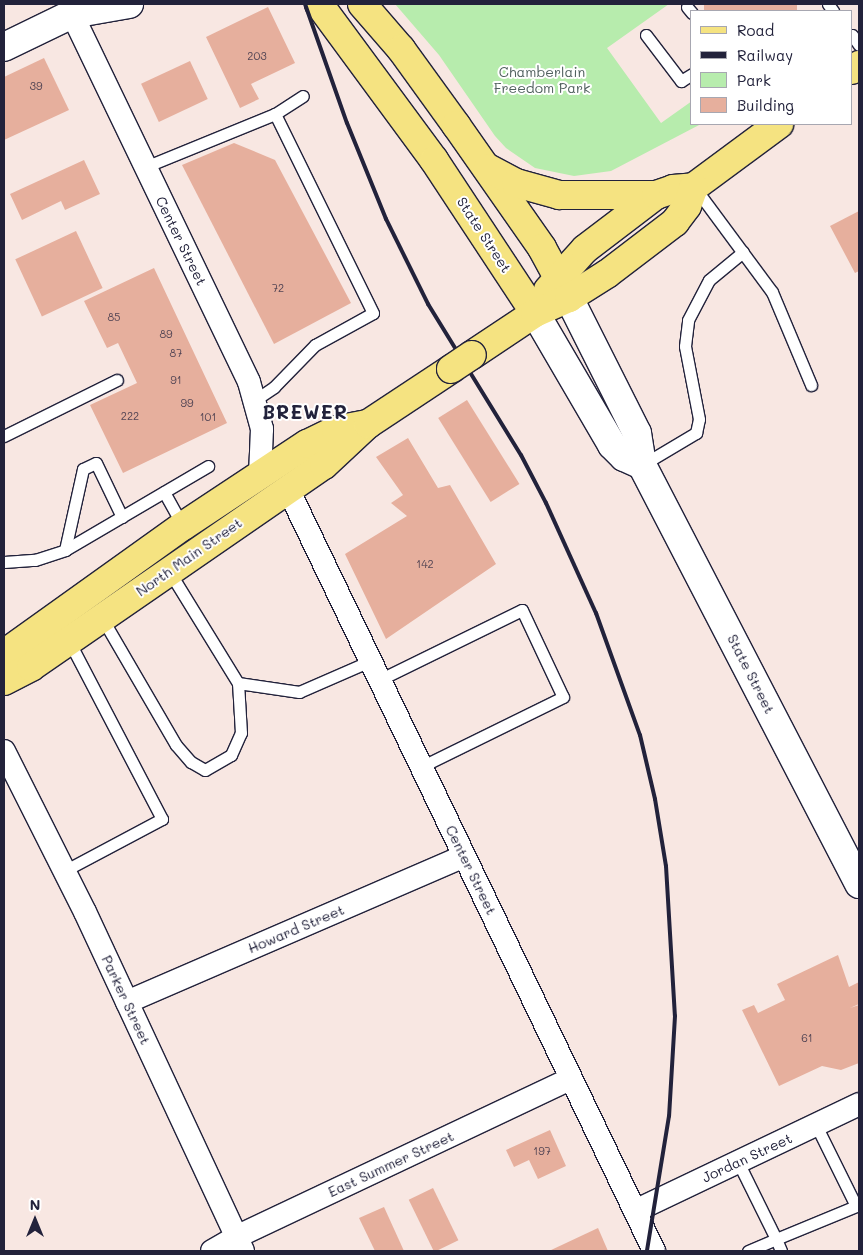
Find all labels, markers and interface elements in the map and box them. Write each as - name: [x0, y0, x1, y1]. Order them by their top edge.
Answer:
- legend: [690, 10, 853, 125]
- text: Road: [737, 20, 774, 40]
- text: Railway: [737, 45, 793, 65]
- house number: 203: [247, 49, 267, 63]
- park label: Chamberlain Freedom Park: [494, 64, 590, 96]
- text: Park: [737, 70, 771, 90]
- house number: 39: [30, 79, 42, 93]
- text: Building: [737, 95, 794, 115]
- street label: Center Street: [152, 194, 210, 288]
- street label: State Street: [453, 194, 515, 276]
- house number: 72: [272, 281, 284, 295]
- house number: 85: [107, 310, 121, 324]
- house number: 89: [159, 327, 173, 341]
- house number: 87: [170, 346, 182, 360]
- house number: 91: [170, 373, 182, 387]
- house number: 99: [180, 396, 194, 410]
- district label: BREWER: [261, 401, 349, 423]
- house number: 222: [121, 409, 139, 423]
- house number: 101: [200, 410, 216, 424]
- street label: North Main Street: [133, 514, 245, 600]
- house number: 142: [416, 557, 434, 571]
- street label: State Street: [724, 632, 778, 716]
- street label: Center Street: [442, 823, 500, 917]
- street label: Howard Street: [245, 901, 347, 957]
- street label: Parker Street: [98, 953, 154, 1047]
- house number: 61: [801, 1031, 813, 1045]
- street label: East Summer Street: [325, 1127, 457, 1201]
- street label: Jordan Street: [699, 1130, 795, 1186]
- house number: 197: [533, 1144, 551, 1158]
- north arrow: [10, 1195, 60, 1245]
- text: N: [30, 1195, 40, 1214]

